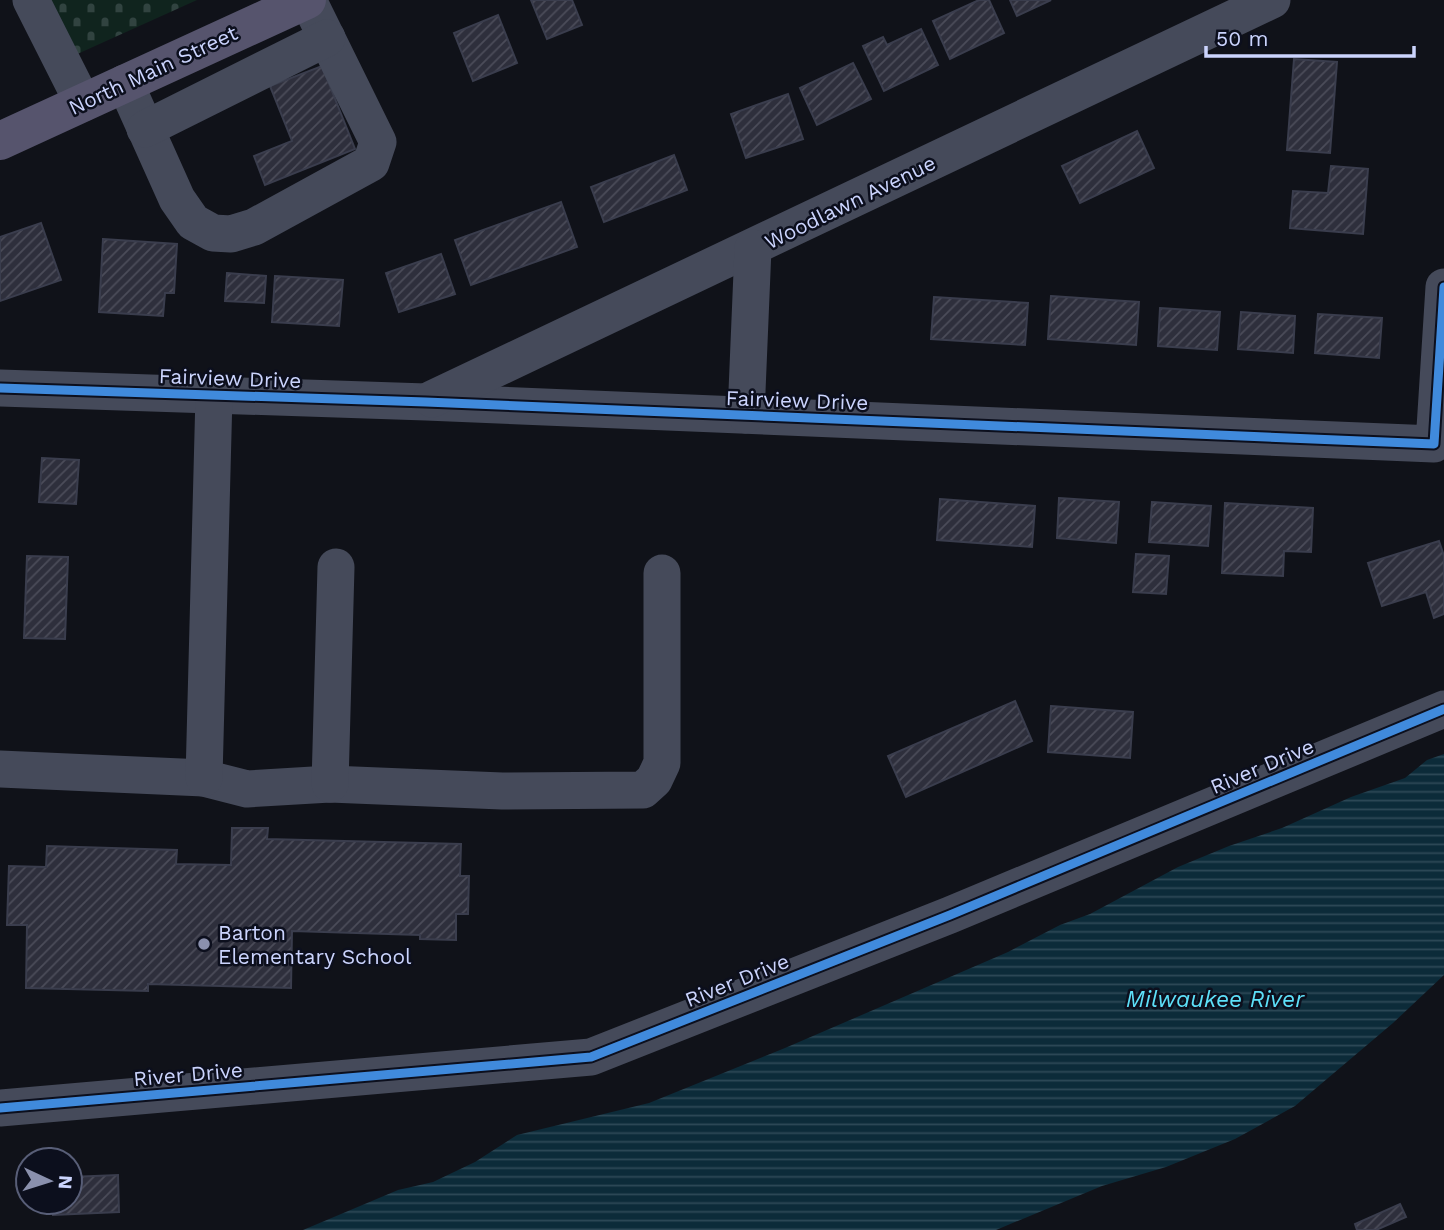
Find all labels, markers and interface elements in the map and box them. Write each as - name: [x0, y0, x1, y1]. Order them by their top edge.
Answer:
- scale bar: [1206, 14, 1414, 58]
- street label: North Main Street: [65, 20, 242, 120]
- text: 50 m: [1216, 26, 1268, 51]
- street label: Woodlawn Avenue: [760, 150, 940, 254]
- street label: Fairview Drive: [158, 363, 302, 393]
- street label: Fairview Drive: [725, 385, 869, 415]
- street label: River Drive: [1207, 733, 1317, 799]
- place label: Barton Elementary School: [218, 920, 412, 969]
- marker: Barton Elementary School: [196, 936, 212, 952]
- street label: River Drive: [681, 948, 793, 1012]
- water label: Milwaukee River: [1126, 986, 1305, 1013]
- street label: River Drive: [132, 1057, 244, 1091]
- north arrow: [14, 1146, 84, 1216]
- text: N: [53, 1174, 77, 1190]

